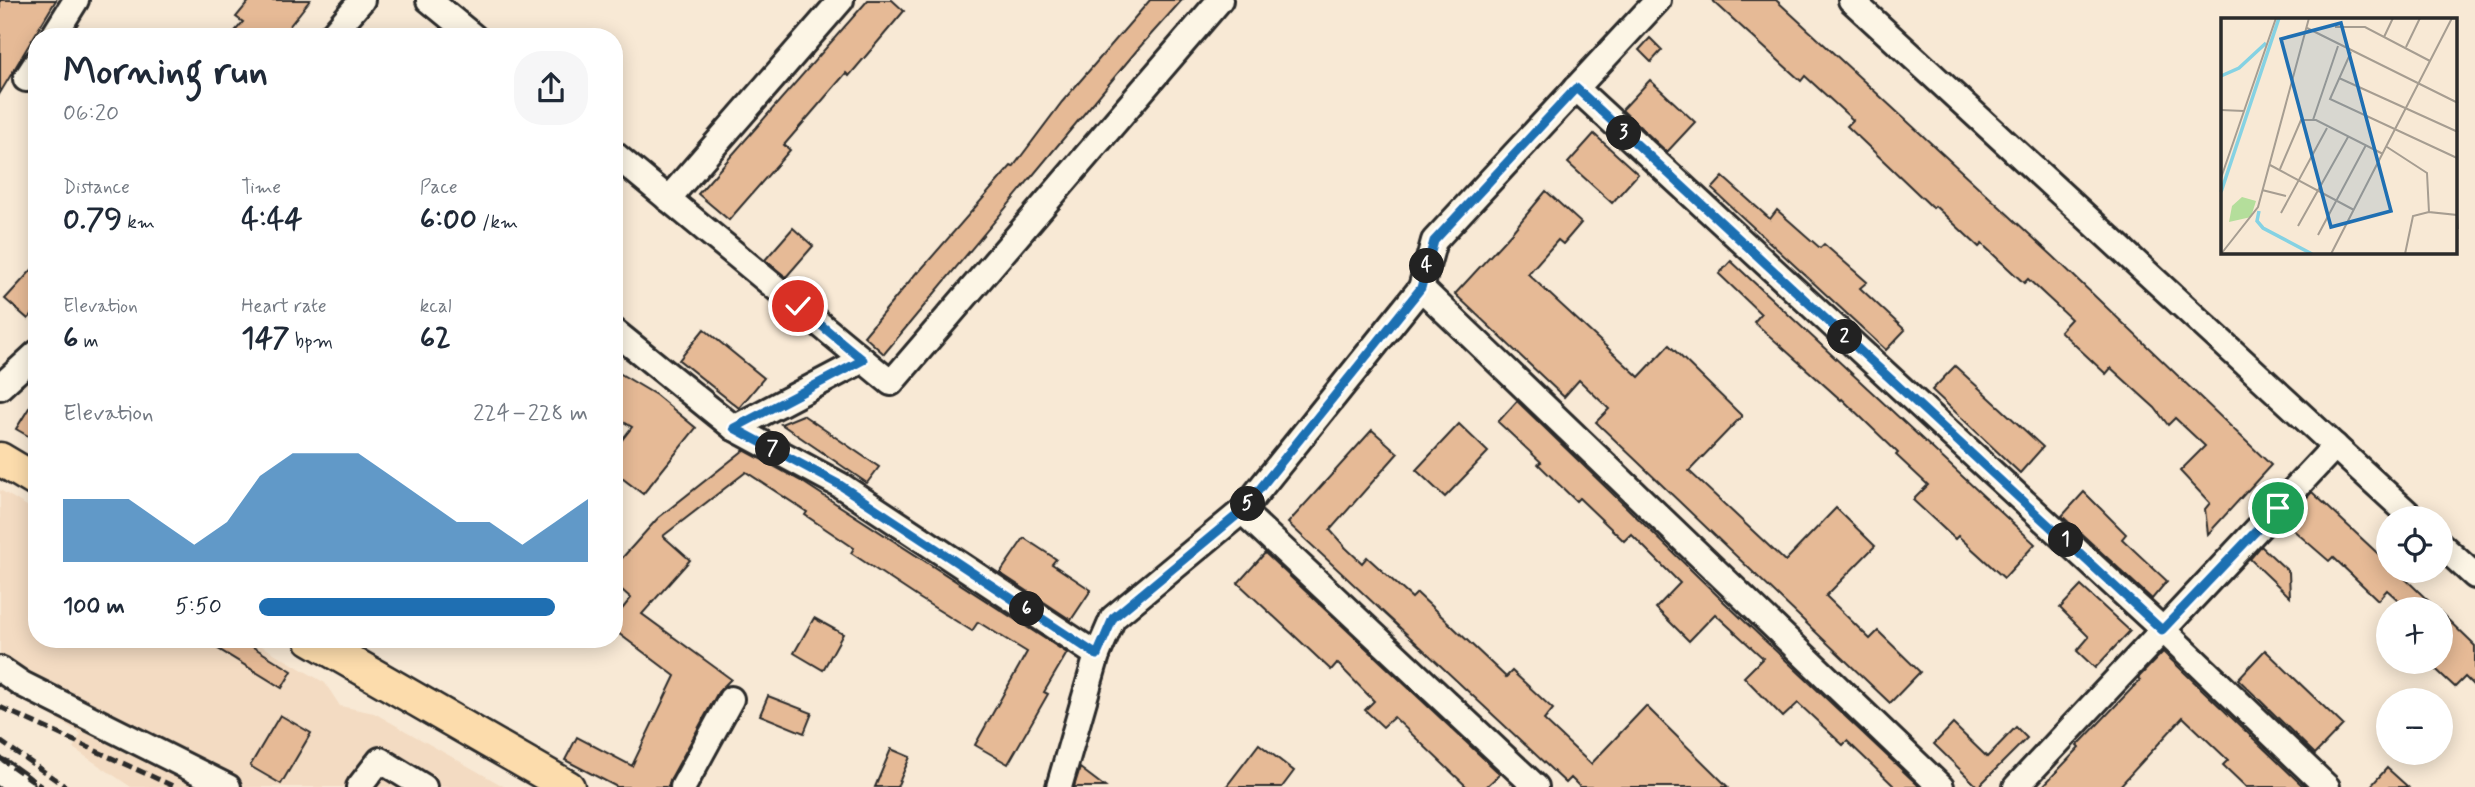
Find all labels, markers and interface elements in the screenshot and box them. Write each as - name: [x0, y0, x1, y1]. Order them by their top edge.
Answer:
- inset map: [2221, 18, 2458, 254]
- text: Morning run: [63, 48, 268, 97]
- button: share: [514, 51, 588, 125]
- text: 06:20: [63, 99, 119, 129]
- pin: 3: [1606, 116, 1642, 150]
- text: 3: [1619, 120, 1628, 145]
- text: Distance: [63, 175, 130, 200]
- text: Time: [241, 175, 281, 200]
- text: Pace: [420, 175, 457, 200]
- text: 0.79: [63, 200, 122, 239]
- text: 4:44: [241, 200, 302, 239]
- text: 6:00: [420, 200, 477, 239]
- text: km: [122, 210, 155, 235]
- text: /km: [477, 210, 518, 235]
- pin: 4: [1410, 248, 1444, 284]
- text: 4: [1421, 253, 1432, 278]
- pin: [768, 276, 828, 336]
- icon: check: [779, 287, 817, 325]
- text: Elevation: [63, 294, 138, 319]
- text: Heart rate: [241, 294, 327, 319]
- text: kcal: [420, 294, 452, 319]
- text: 6: [63, 319, 78, 358]
- text: 147: [241, 319, 290, 358]
- text: 62: [420, 319, 451, 358]
- pin: 2: [1828, 320, 1862, 354]
- text: 2: [1840, 324, 1849, 349]
- text: m: [78, 329, 99, 354]
- text: bpm: [290, 329, 333, 354]
- text: Elevation: [63, 399, 154, 429]
- text: 224–228 m: [473, 399, 588, 429]
- pin: 7: [756, 432, 790, 466]
- text: 7: [767, 436, 778, 461]
- pin: [2248, 478, 2308, 538]
- pin: 5: [1230, 486, 1266, 522]
- icon: arrive: [2259, 489, 2297, 527]
- text: 5: [1242, 491, 1253, 516]
- map controls: [2376, 506, 2453, 765]
- button: locate: [2376, 506, 2453, 583]
- pin: 1: [2048, 522, 2084, 558]
- text: 1: [2061, 527, 2070, 552]
- text: 100 m: [63, 592, 125, 622]
- text: 5:50: [175, 592, 222, 622]
- pin: 6: [1010, 592, 1044, 626]
- text: 6: [1022, 596, 1031, 621]
- button: +: [2376, 597, 2453, 674]
- button: −: [2376, 688, 2453, 765]

